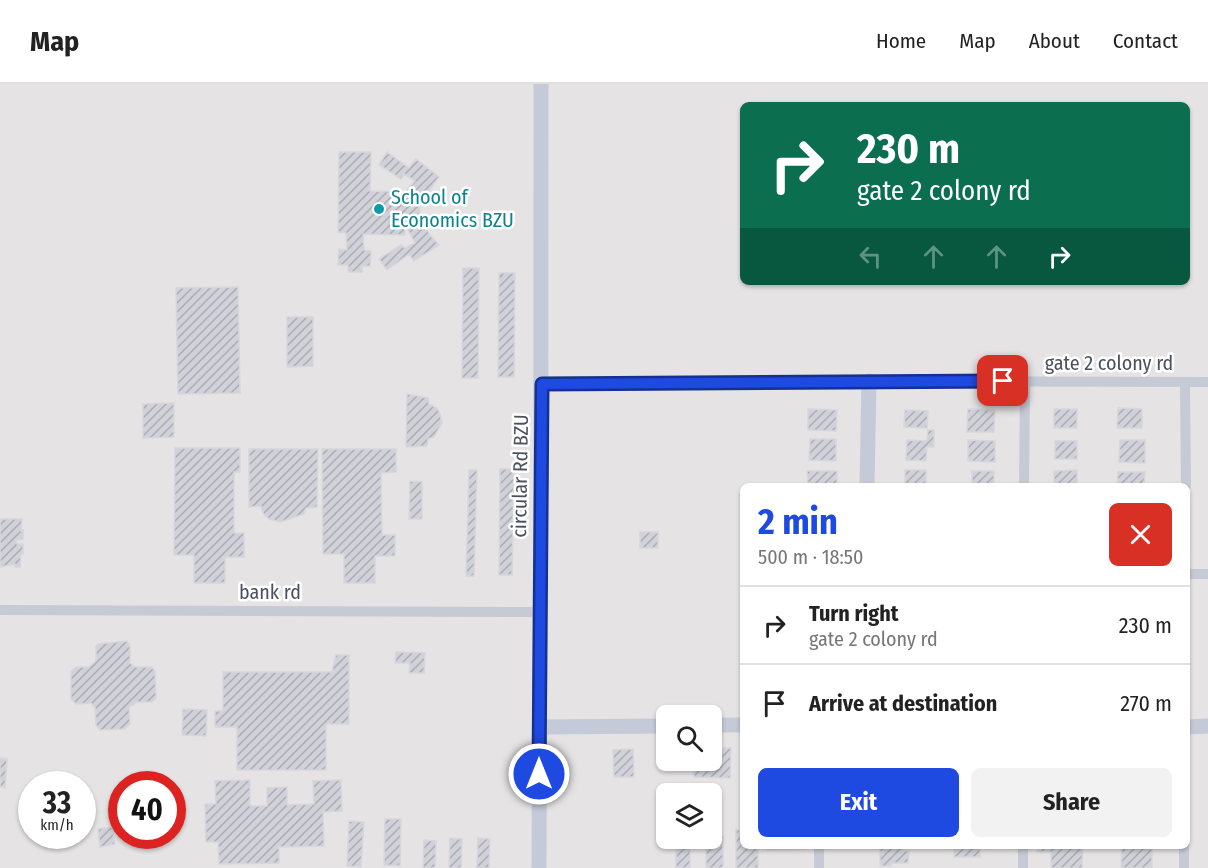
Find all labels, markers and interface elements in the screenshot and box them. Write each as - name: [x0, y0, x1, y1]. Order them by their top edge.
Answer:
- text: Map: [30, 25, 79, 58]
- text: Home: [876, 28, 926, 54]
- text: Map: [959, 28, 996, 54]
- text: About: [1029, 28, 1080, 54]
- text: Contact: [1113, 28, 1178, 54]
- text: 230 m: [857, 124, 960, 174]
- icon: right: [758, 126, 836, 204]
- text: gate 2 colony rd: [857, 175, 1031, 207]
- place label: School of Economics BZU: [391, 185, 514, 232]
- marker: School of Economics BZU: [372, 202, 386, 216]
- icon: left: [854, 240, 887, 273]
- icon: ahead: [917, 240, 950, 273]
- icon: ahead: [980, 240, 1013, 273]
- icon: right: [1043, 240, 1076, 273]
- street label: gate 2 colony rd: [1045, 351, 1173, 375]
- pin: [977, 355, 1028, 406]
- icon: arrive: [986, 364, 1019, 397]
- street label: circular Rd BZU: [507, 414, 533, 538]
- text: 2 min: [758, 500, 838, 544]
- button: close: [1109, 503, 1172, 566]
- text: 500 m · 18:50: [758, 545, 863, 569]
- street label: bank rd: [239, 580, 301, 604]
- text: Turn right: [809, 600, 898, 627]
- icon: right: [758, 609, 791, 642]
- text: 230 m: [1119, 612, 1172, 639]
- text: gate 2 colony rd: [809, 627, 938, 651]
- icon: arrive: [758, 687, 791, 720]
- text: Arrive at destination: [809, 690, 997, 717]
- text: 270 m: [1120, 690, 1172, 717]
- map controls: [656, 705, 722, 849]
- button: search: [656, 705, 722, 771]
- position arrow: [507, 742, 571, 806]
- button: Exit: [758, 768, 959, 837]
- button: Share: [971, 768, 1172, 837]
- speed limit sign: 40: [108, 771, 186, 849]
- button: layers: [656, 783, 722, 849]
- text: 33: [43, 785, 71, 821]
- text: km/h: [40, 816, 74, 834]

